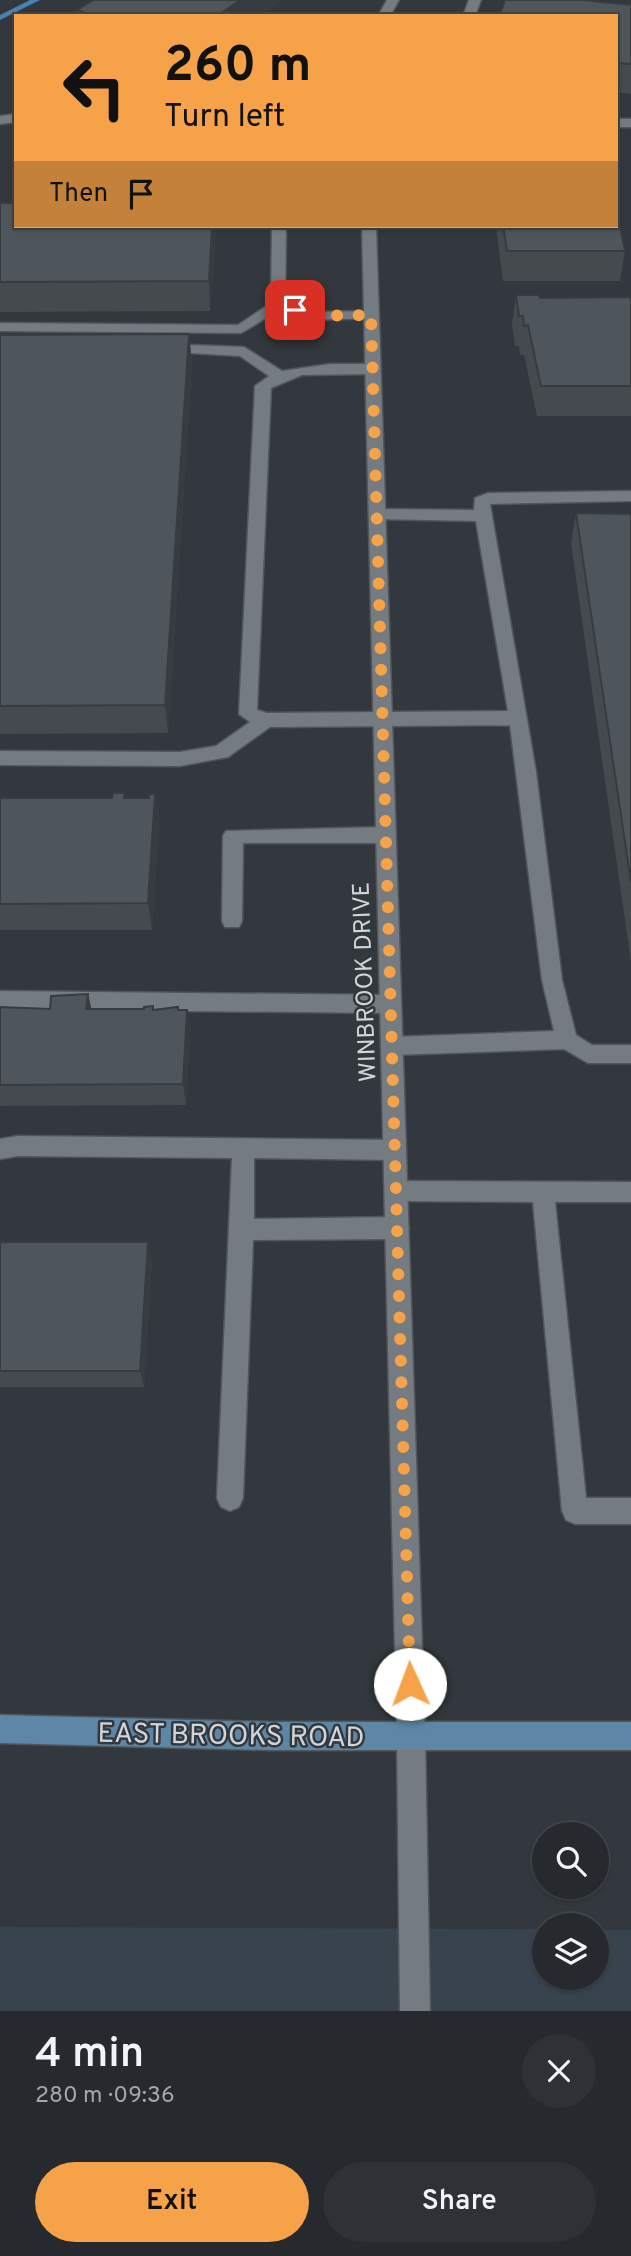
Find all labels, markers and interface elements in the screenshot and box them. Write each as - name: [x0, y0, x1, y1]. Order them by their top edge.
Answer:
- text: 260 m: [164, 37, 311, 99]
- icon: left: [49, 42, 140, 133]
- text: Turn left: [164, 98, 285, 138]
- icon: arrive: [122, 175, 160, 213]
- text: Then: [49, 178, 108, 211]
- pin: [265, 280, 325, 340]
- icon: arrive: [276, 291, 314, 329]
- street label: WINBROOK DRIVE: [348, 881, 384, 1082]
- position arrow: [373, 1647, 447, 1721]
- street label: EAST BROOKS ROAD: [97, 1717, 365, 1757]
- map controls: [532, 1822, 609, 1990]
- button: search: [532, 1822, 609, 1899]
- button: layers: [532, 1913, 609, 1990]
- text: 4 min: [35, 2029, 144, 2082]
- button: close: [522, 2034, 596, 2108]
- text: 280 m · 09:36: [35, 2082, 175, 2111]
- button: Exit: [35, 2162, 309, 2242]
- button: Share: [323, 2162, 596, 2242]

